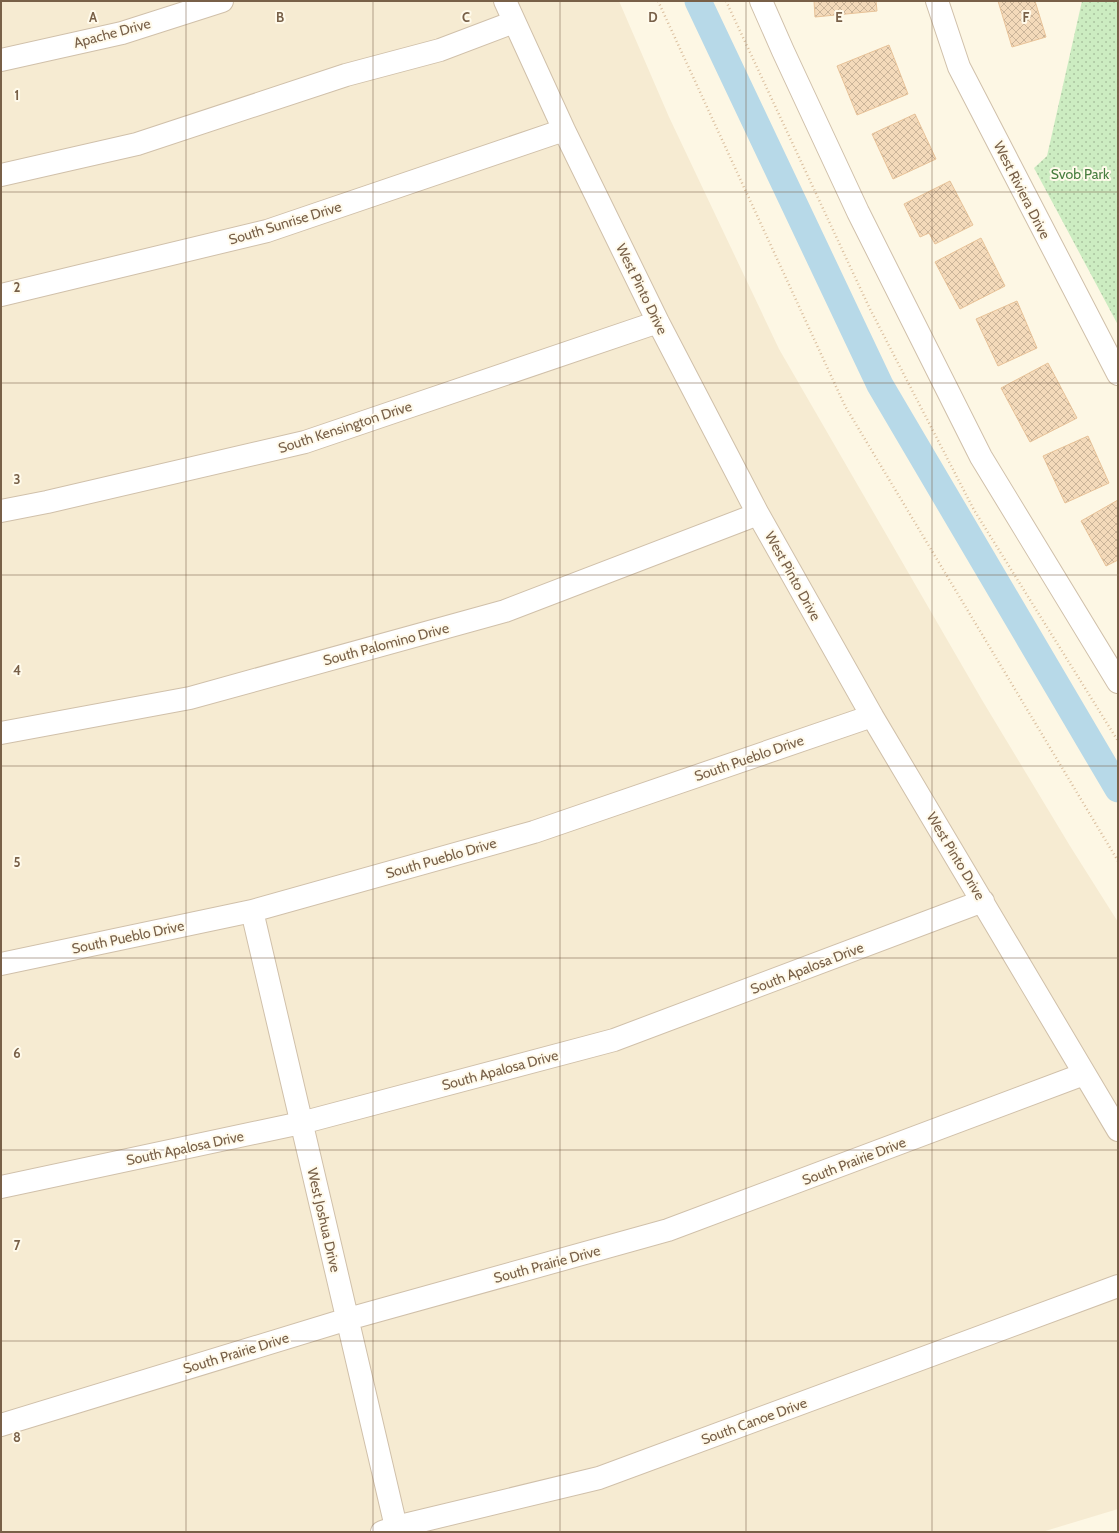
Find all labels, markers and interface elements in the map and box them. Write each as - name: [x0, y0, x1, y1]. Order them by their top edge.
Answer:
- text: B: [276, 9, 284, 25]
- text: C: [462, 9, 470, 25]
- text: D: [648, 9, 658, 25]
- text: E: [835, 9, 843, 25]
- text: F: [1023, 9, 1030, 25]
- street label: Apache Drive: [72, 15, 152, 51]
- text: 1: [15, 87, 19, 103]
- street label: West Riviera Drive: [990, 138, 1054, 242]
- park label: Svob Park: [1051, 165, 1110, 183]
- street label: South Sunrise Drive: [226, 197, 344, 249]
- street label: West Pinto Drive: [612, 241, 672, 337]
- text: 2: [14, 279, 21, 295]
- street label: South Kensington Drive: [276, 397, 414, 457]
- text: 3: [13, 471, 21, 487]
- street label: West Pinto Drive: [761, 528, 825, 624]
- street label: South Palomino Drive: [321, 619, 451, 669]
- text: 4: [13, 662, 21, 678]
- street label: South Pueblo Drive: [692, 731, 806, 785]
- street label: West Pinto Drive: [923, 809, 989, 903]
- street label: South Pueblo Drive: [384, 834, 498, 882]
- text: 5: [14, 854, 21, 870]
- street label: South Pueblo Drive: [70, 916, 186, 958]
- street label: South Apalosa Drive: [748, 938, 866, 998]
- text: 6: [13, 1045, 21, 1061]
- street label: South Apalosa Drive: [440, 1046, 560, 1094]
- street label: South Apalosa Drive: [125, 1127, 245, 1169]
- street label: South Prairie Drive: [800, 1133, 908, 1189]
- street label: West Joshua Drive: [303, 1166, 345, 1274]
- text: 7: [14, 1237, 21, 1253]
- street label: South Prairie Drive: [492, 1241, 602, 1287]
- street label: South Prairie Drive: [181, 1328, 291, 1378]
- street label: South Canoe Drive: [699, 1394, 809, 1448]
- text: 8: [13, 1429, 21, 1445]

